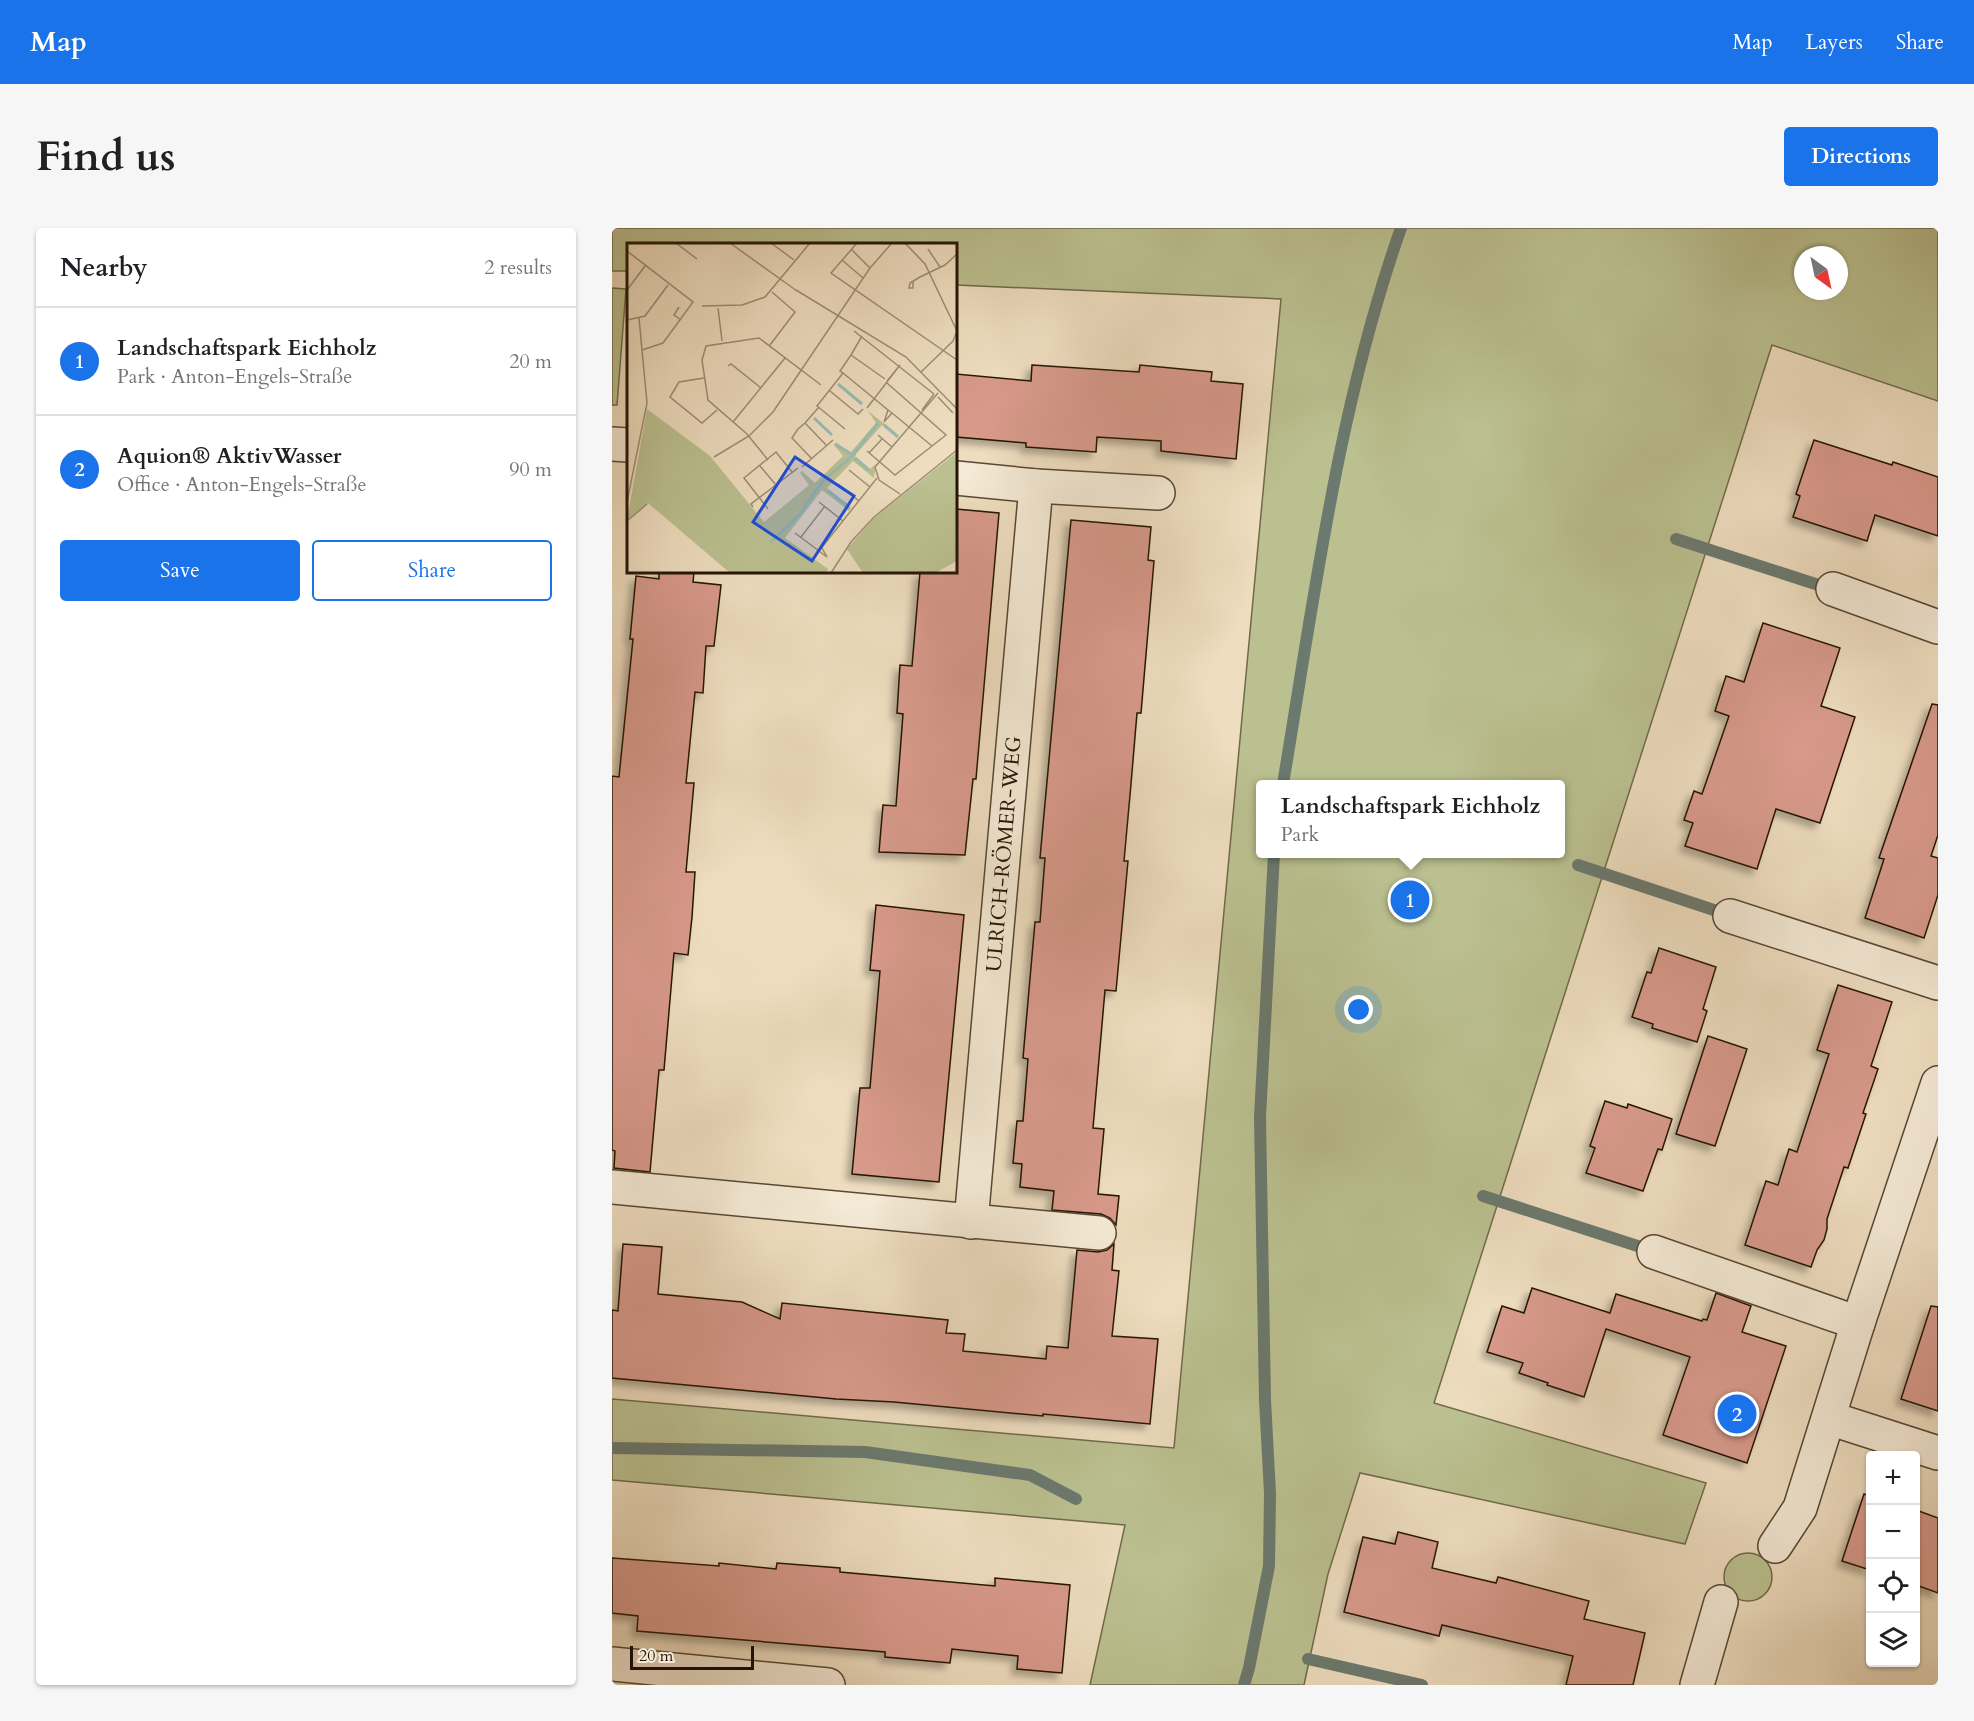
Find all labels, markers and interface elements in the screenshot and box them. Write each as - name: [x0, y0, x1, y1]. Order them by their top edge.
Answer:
- text: Map: [30, 23, 87, 61]
- text: Map: [1733, 28, 1773, 57]
- text: Layers: [1806, 28, 1863, 57]
- text: Share: [1896, 28, 1944, 57]
- button: Directions: [1784, 127, 1938, 186]
- text: Find us: [36, 128, 176, 185]
- inset map: [627, 243, 957, 573]
- north arrow: [1794, 246, 1848, 300]
- text: Nearby: [60, 250, 148, 285]
- text: 2 results: [484, 254, 552, 281]
- text: Landschaftspark Eichholz: [117, 333, 376, 363]
- text: 1: [74, 348, 85, 375]
- text: 20 m: [509, 348, 552, 375]
- text: Park · Anton-Engels-Straße: [117, 363, 352, 390]
- text: Aquion® AktivWasser: [117, 441, 342, 471]
- text: 2: [74, 456, 85, 483]
- text: 90 m: [509, 456, 552, 483]
- text: Office · Anton-Engels-Straße: [117, 471, 367, 498]
- button: Save: [60, 540, 300, 601]
- button: Share: [312, 540, 552, 601]
- street label: ULRICH-RÖMER-WEG: [979, 734, 1029, 973]
- popup: [1256, 780, 1565, 858]
- text: Landschaftspark Eichholz: [1281, 791, 1540, 821]
- text: Park: [1281, 821, 1319, 848]
- pin: 1: [1390, 878, 1430, 922]
- your location: [1344, 995, 1373, 1024]
- pin: 2: [1718, 1392, 1756, 1436]
- map controls: [1866, 1451, 1920, 1667]
- button: +: [1866, 1451, 1920, 1505]
- button: −: [1866, 1505, 1920, 1559]
- button: locate: [1866, 1559, 1920, 1613]
- button: layers: [1866, 1613, 1920, 1667]
- scale bar: [630, 1643, 754, 1670]
- text: 20 m: [639, 1645, 673, 1667]

